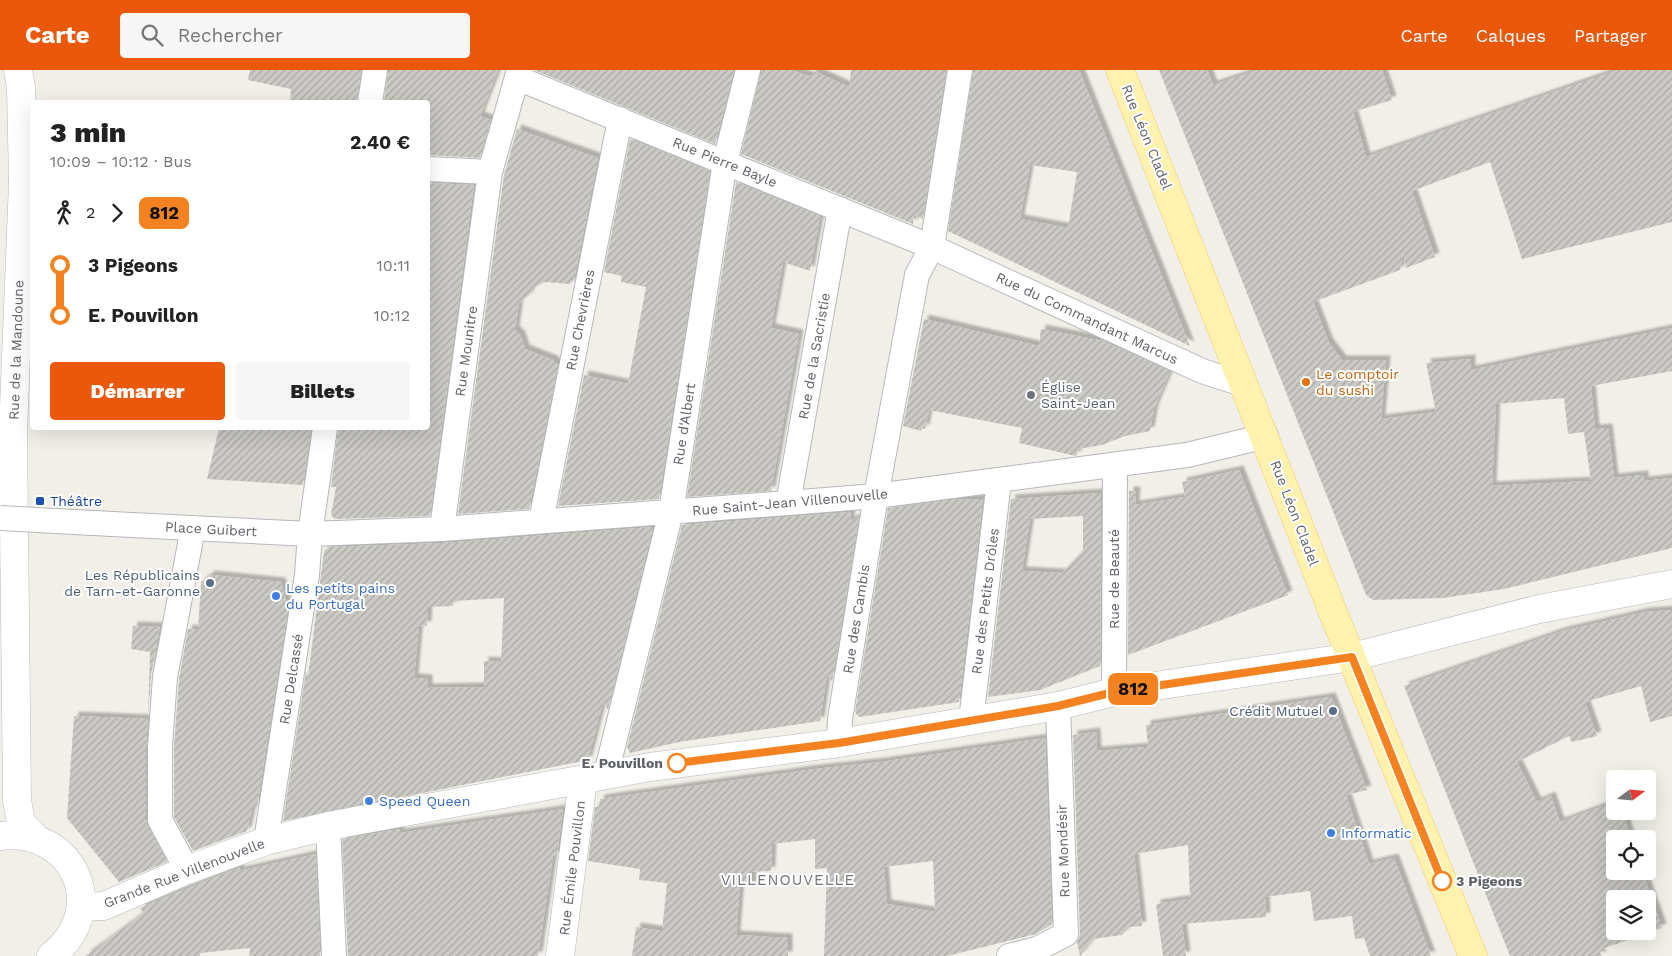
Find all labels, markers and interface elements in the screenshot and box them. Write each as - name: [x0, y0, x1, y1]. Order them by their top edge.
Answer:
- search box: [120, 13, 470, 58]
- text: Carte: [25, 21, 90, 49]
- icon: search: [138, 21, 166, 49]
- text: Rechercher: [178, 24, 283, 47]
- text: Carte: [1400, 25, 1448, 46]
- text: Calques: [1476, 25, 1546, 46]
- text: Partager: [1574, 25, 1647, 46]
- street label: Rue Léon Cladel: [1119, 82, 1176, 192]
- text: 3 min: [50, 116, 126, 149]
- text: 2.40 €: [350, 131, 410, 154]
- street label: Rue Pierre Bayle: [670, 134, 780, 190]
- text: 10:09 – 10:12 · Bus: [50, 152, 192, 171]
- icon: walk: [50, 199, 78, 227]
- icon: forward: [103, 199, 131, 227]
- text: 812: [149, 202, 179, 223]
- text: 2: [86, 203, 95, 222]
- text: 3 Pigeons: [88, 254, 178, 277]
- text: 10:11: [377, 256, 410, 275]
- street label: Rue Chevrières: [562, 268, 598, 372]
- street label: Rue du Commandant Marcus: [993, 269, 1181, 367]
- street label: Rue de la Mandoune: [6, 280, 26, 420]
- street label: Rue de la Sacristie: [795, 292, 833, 420]
- text: E. Pouvillon: [88, 304, 198, 327]
- street label: Rue Mounitre: [452, 305, 480, 397]
- text: 10:12: [374, 306, 410, 325]
- button: Démarrer: [50, 362, 225, 420]
- button: Billets: [235, 362, 410, 420]
- place label: Le comptoir du sushi: [1316, 366, 1399, 398]
- marker: Le comptoir du sushi: [1300, 376, 1312, 388]
- place label: Église Saint-Jean: [1041, 379, 1115, 411]
- street label: Rue d'Albert: [670, 382, 698, 466]
- marker: Église Saint-Jean: [1025, 389, 1037, 401]
- street label: Rue Léon Cladel: [1268, 458, 1323, 569]
- street label: Rue Saint-Jean Villenouvelle: [691, 485, 889, 519]
- place label: Théâtre: [50, 493, 102, 509]
- marker: Théâtre: [34, 495, 46, 507]
- street label: Place Guibert: [165, 519, 257, 539]
- street label: Rue des Petits Drôles: [968, 527, 1002, 675]
- street label: Rue de Beauté: [1106, 529, 1122, 629]
- street label: Rue des Cambis: [839, 563, 873, 675]
- place label: Les Républicains de Tarn-et-Garonne: [64, 567, 200, 599]
- marker: Les Républicains de Tarn-et-Garonne: [204, 577, 216, 589]
- place label: Les petits pains du Portugal: [286, 580, 395, 612]
- marker: Les petits pains du Portugal: [270, 590, 282, 602]
- street label: Rue Delcassé: [276, 632, 306, 726]
- line badge: 812: [1104, 673, 1162, 705]
- text: 812: [1118, 678, 1148, 699]
- place label: Crédit Mutuel: [1229, 703, 1324, 719]
- marker: Crédit Mutuel: [1327, 705, 1339, 717]
- marker: E. Pouvillon: [667, 753, 687, 773]
- place label: E. Pouvillon: [582, 755, 663, 771]
- north arrow: [1606, 770, 1656, 820]
- map controls: [1606, 770, 1656, 940]
- place label: Speed Queen: [379, 793, 470, 809]
- marker: Speed Queen: [363, 795, 375, 807]
- street label: Rue Émile Pouvillon: [556, 800, 588, 936]
- street label: Rue Mondésir: [1053, 804, 1073, 898]
- place label: Informatic: [1341, 825, 1412, 841]
- marker: Informatic: [1325, 827, 1337, 839]
- button: locate: [1606, 830, 1656, 880]
- street label: Grande Rue Villenouvelle: [101, 835, 267, 911]
- district label: VILLENOUVELLE: [721, 871, 855, 889]
- marker: 3 Pigeons: [1432, 871, 1452, 891]
- place label: 3 Pigeons: [1456, 873, 1523, 889]
- button: layers: [1606, 890, 1656, 940]

